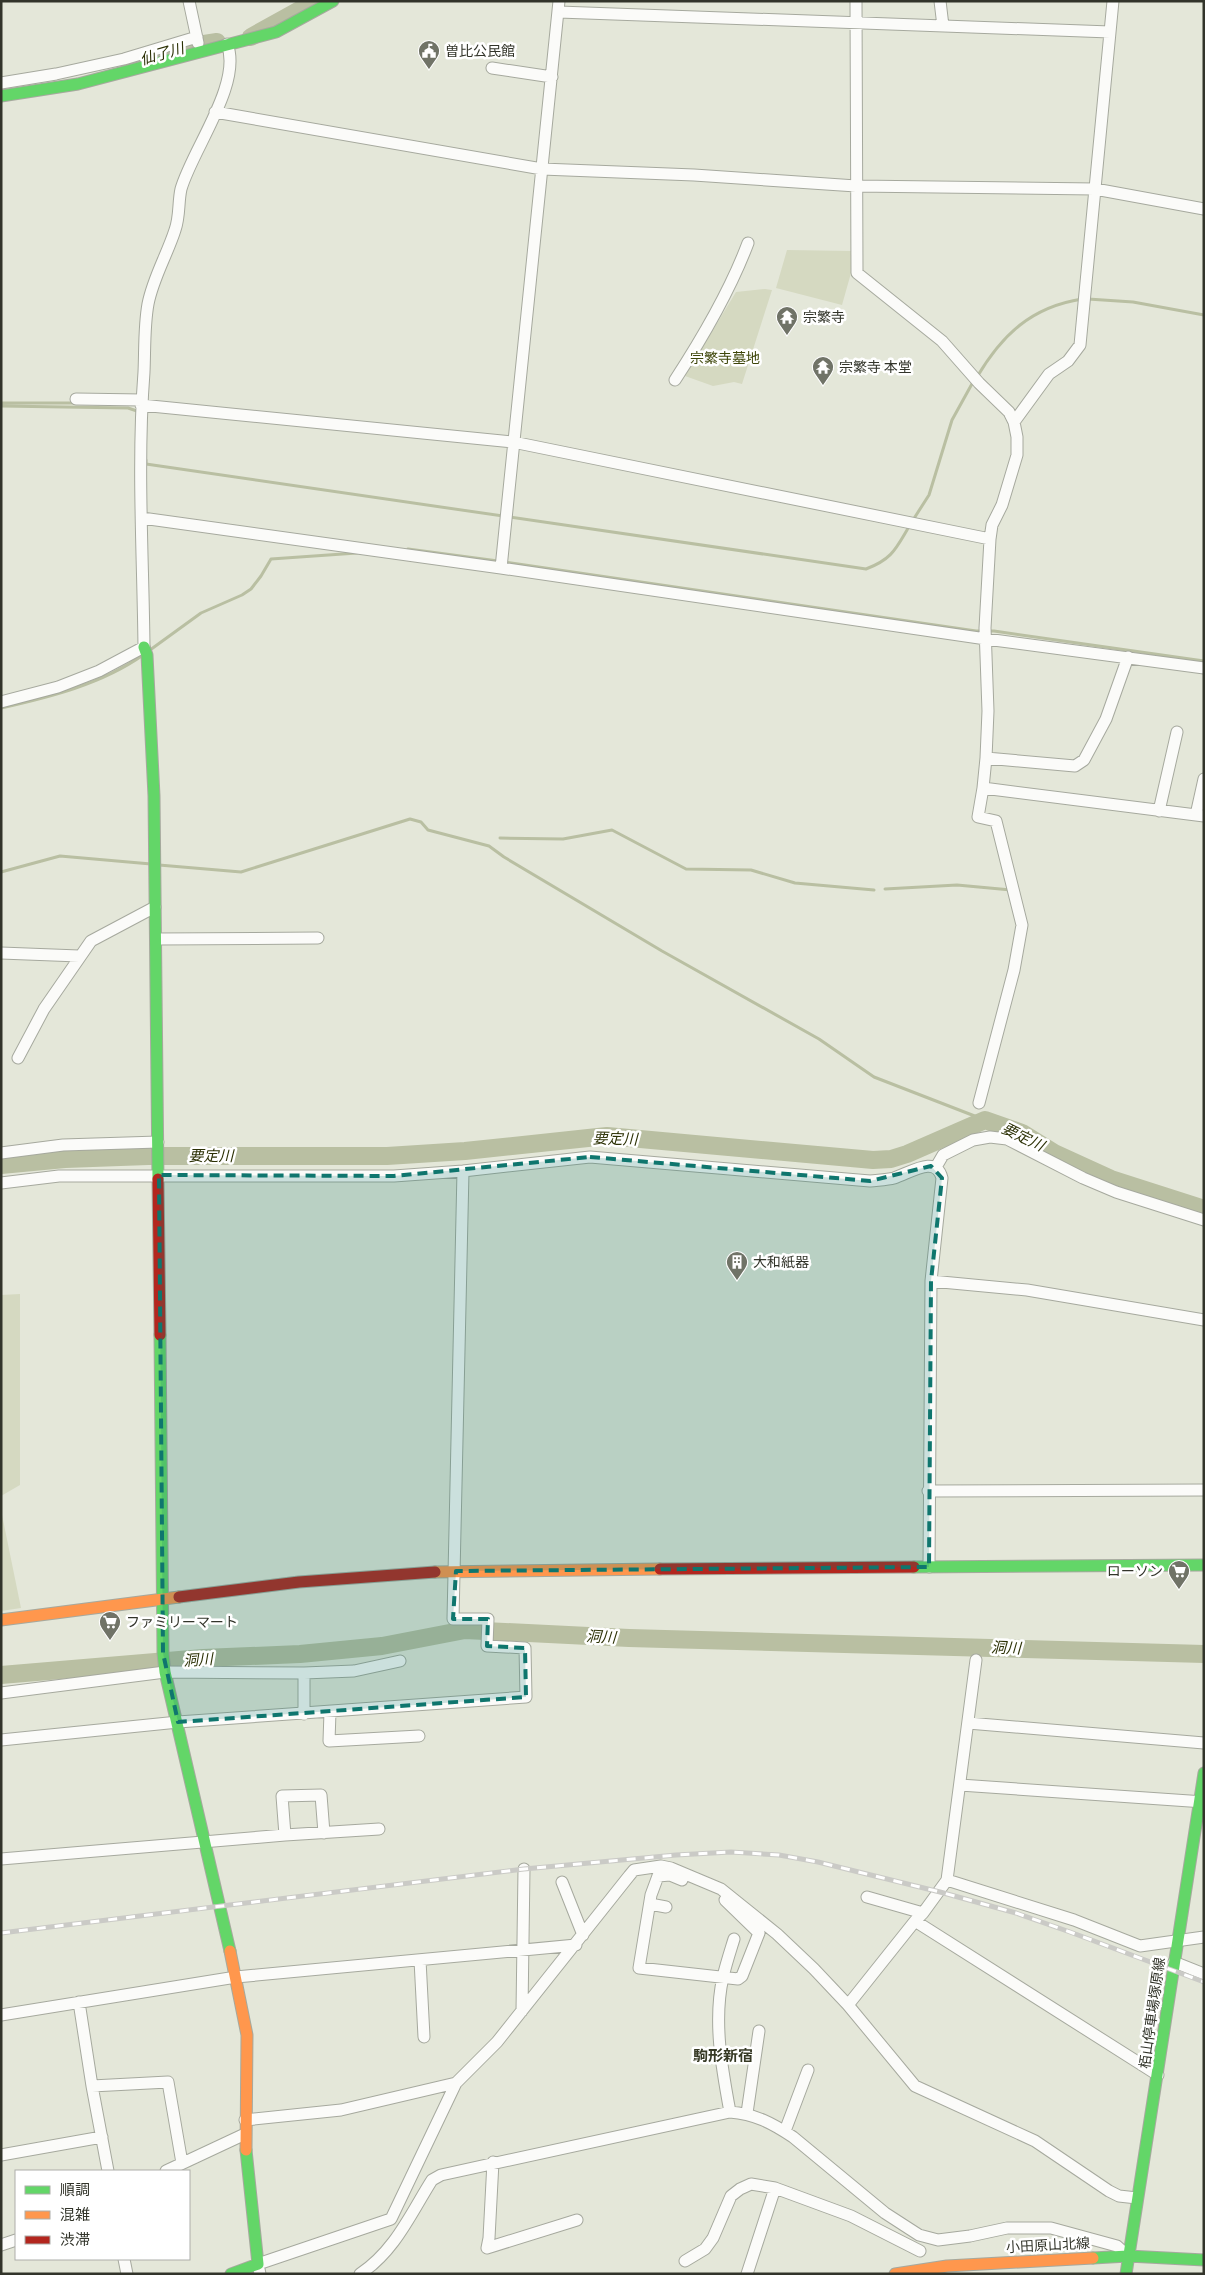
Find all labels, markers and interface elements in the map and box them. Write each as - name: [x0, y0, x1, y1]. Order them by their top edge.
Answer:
- water label: 仙了川: [138, 38, 188, 68]
- public building icon: 曽比公民館: [417, 39, 441, 70]
- place label: 曽比公民館: [445, 42, 515, 59]
- temple icon: 宗繁寺: [775, 305, 799, 336]
- place label: 宗繁寺: [803, 308, 845, 325]
- park label: 宗繁寺墓地: [690, 349, 760, 366]
- temple icon: 宗繁寺 本堂: [811, 355, 835, 386]
- place label: 宗繁寺 本堂: [839, 358, 912, 375]
- water label: 要定川: [999, 1118, 1049, 1155]
- water label: 要定川: [592, 1129, 640, 1147]
- water label: 要定川: [188, 1146, 235, 1164]
- building icon: 大和紙器: [725, 1250, 749, 1281]
- place label: 大和紙器: [753, 1253, 809, 1270]
- supermarket icon: ローソン: [1167, 1559, 1191, 1590]
- place label: ローソン: [1107, 1562, 1163, 1579]
- supermarket icon: ファミリーマート: [98, 1610, 122, 1641]
- place label: ファミリーマート: [126, 1613, 238, 1630]
- water label: 洞川: [586, 1626, 618, 1646]
- water label: 洞川: [991, 1637, 1023, 1657]
- water label: 洞川: [182, 1649, 216, 1669]
- street label: 栢山停車場塚原線: [1135, 1956, 1168, 2070]
- district label: 駒形新宿: [693, 2046, 753, 2064]
- legend: [15, 2170, 190, 2260]
- text: 順調: [60, 2180, 90, 2198]
- text: 混雑: [60, 2205, 90, 2223]
- text: 渋滞: [60, 2230, 90, 2248]
- street label: 小田原山北線: [1006, 2234, 1090, 2255]

